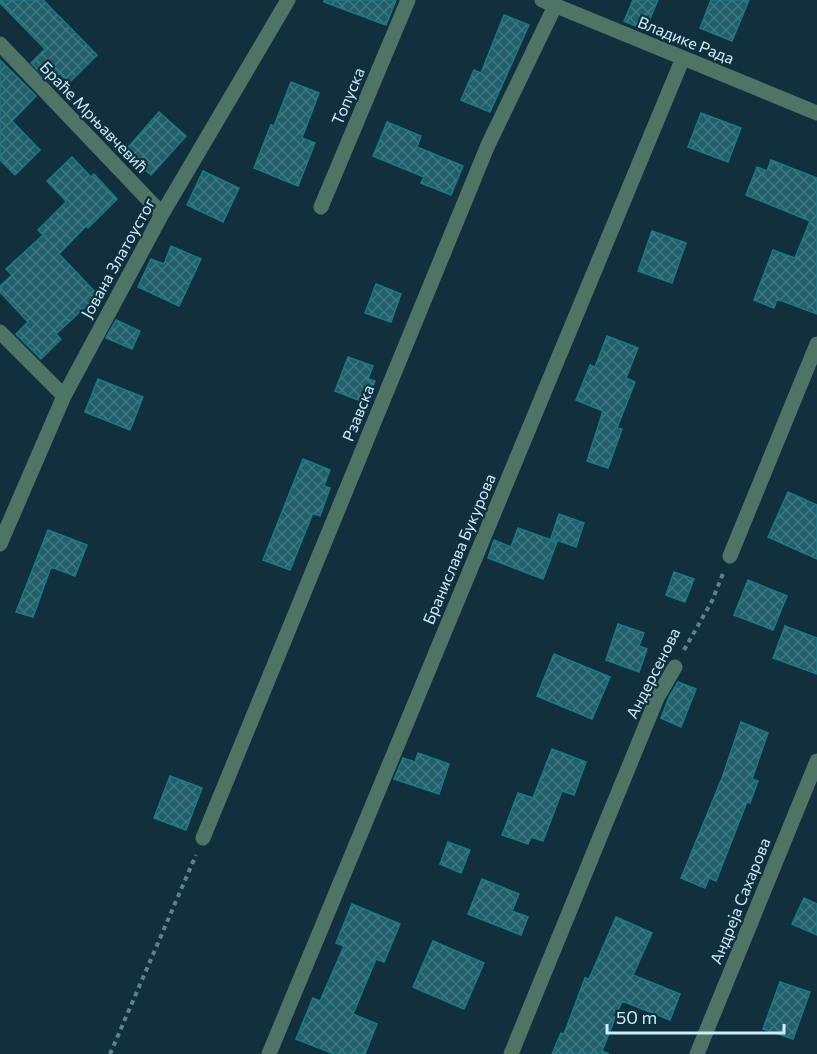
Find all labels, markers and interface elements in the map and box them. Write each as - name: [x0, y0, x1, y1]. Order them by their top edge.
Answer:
- street label: Владике Рада: [635, 12, 737, 67]
- street label: Браће Мрњавчевић: [36, 57, 152, 176]
- street label: Топуска: [327, 64, 368, 127]
- street label: Јована Златоустог: [77, 194, 159, 321]
- street label: Рзавска: [338, 382, 377, 444]
- street label: Бранислава Букурова: [418, 471, 499, 627]
- street label: Андерсенова: [622, 624, 684, 721]
- street label: Андреја Сахарова: [706, 835, 774, 967]
- scale bar: [607, 997, 784, 1035]
- text: 50 m: [616, 1006, 657, 1028]

